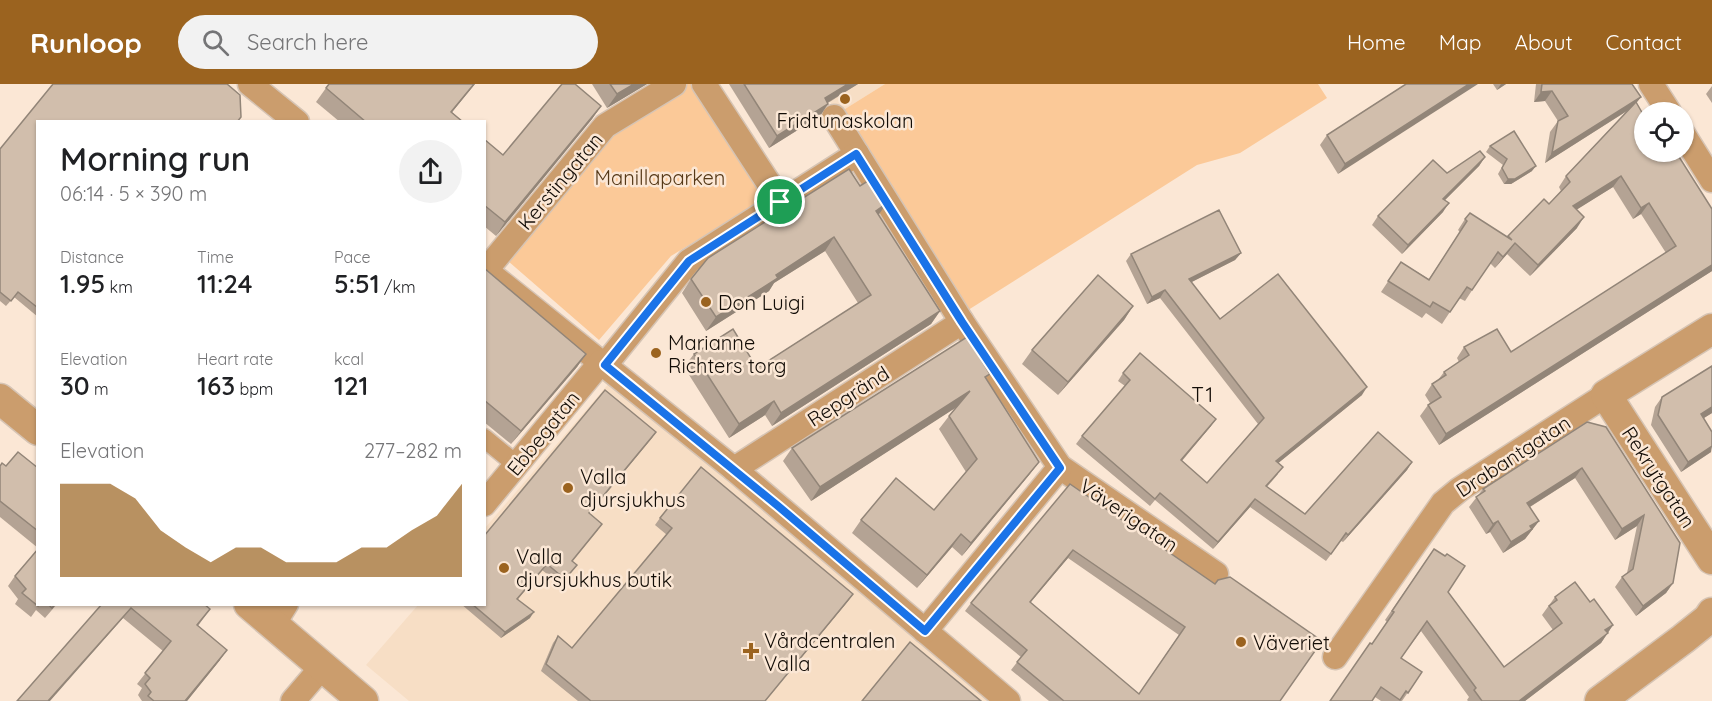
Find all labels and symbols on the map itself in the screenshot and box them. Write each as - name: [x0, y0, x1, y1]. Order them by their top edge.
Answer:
- marker: Fridtunaskolan: [838, 92, 852, 106]
- place label: Fridtunaskolan: [776, 108, 914, 133]
- street label: Kerstingatan: [512, 127, 608, 235]
- park label: Manillaparken: [595, 165, 725, 190]
- pin: [754, 176, 805, 227]
- place label: Don Luigi: [718, 290, 805, 315]
- marker: Don Luigi: [699, 295, 713, 309]
- place label: Marianne Richters torg: [668, 330, 787, 378]
- marker: Marianne Richters torg: [649, 346, 663, 360]
- street label: Repgränd: [802, 360, 894, 432]
- district label: T1: [1191, 381, 1215, 407]
- street label: Ebbegatan: [501, 386, 585, 480]
- street label: Drabantgatan: [1451, 410, 1575, 502]
- street label: Rekrytgatan: [1617, 422, 1701, 532]
- place label: Valla djursjukhus: [580, 464, 685, 512]
- street label: Väverigatan: [1075, 473, 1183, 557]
- marker: Valla djursjukhus: [561, 481, 575, 495]
- place label: Valla djursjukhus butik: [516, 544, 672, 592]
- marker: Valla djursjukhus butik: [497, 561, 511, 575]
- place label: Vårdcentralen Valla: [764, 628, 895, 676]
- place label: Väveriet: [1253, 630, 1330, 655]
- marker: Väveriet: [1234, 635, 1248, 649]
- marker: Vårdcentralen Valla: [742, 642, 760, 660]

